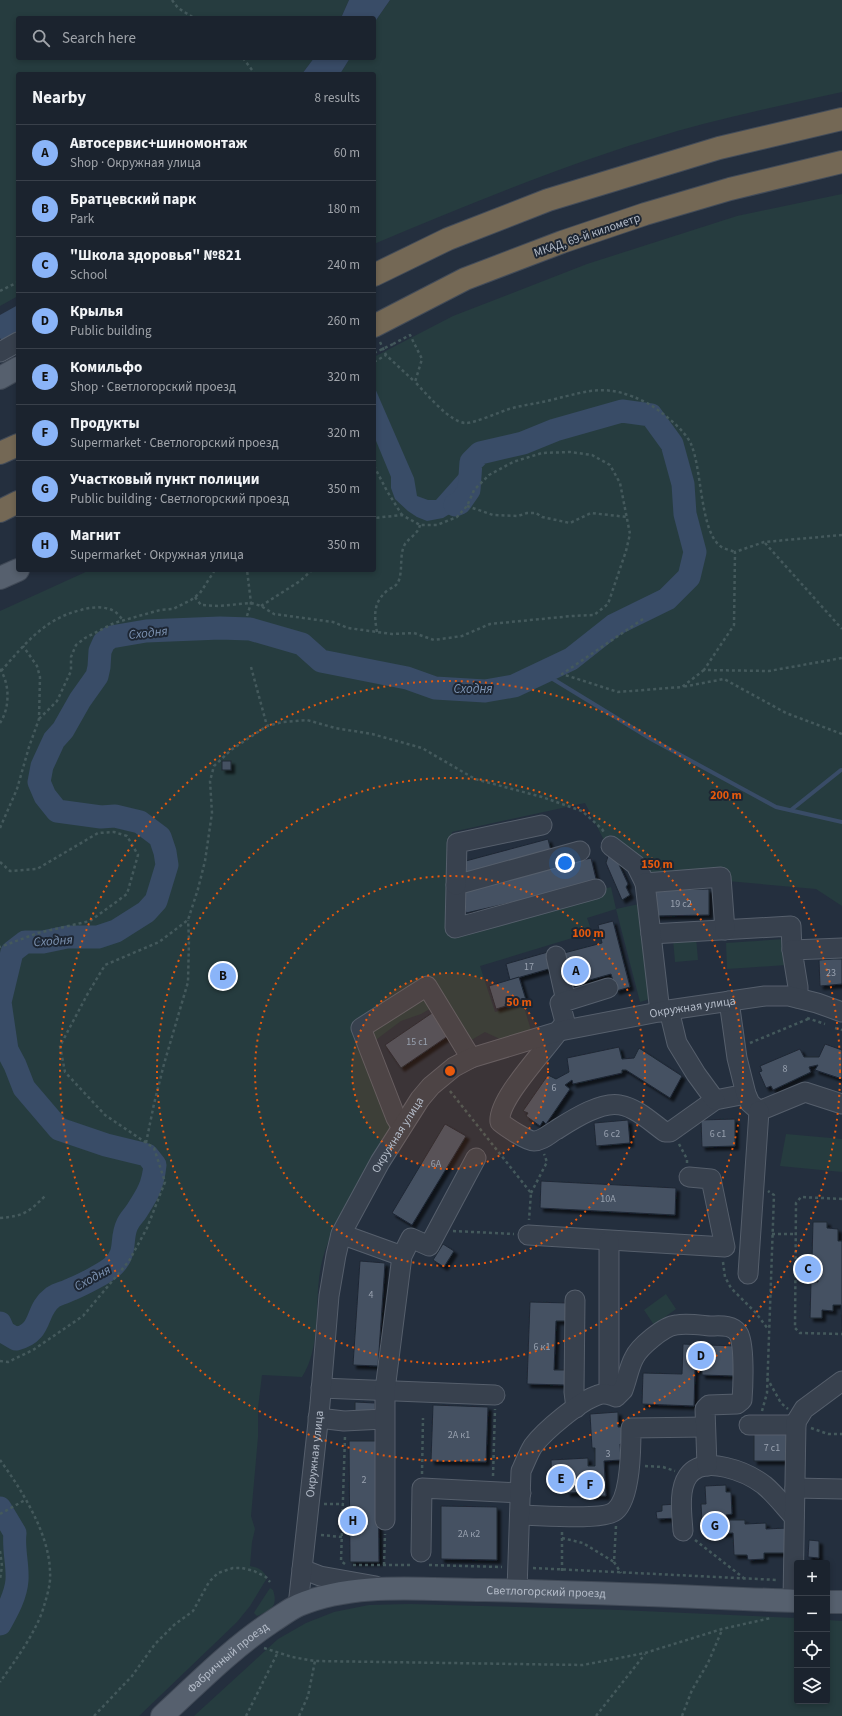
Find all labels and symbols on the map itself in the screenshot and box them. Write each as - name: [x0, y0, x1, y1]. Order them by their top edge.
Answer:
- street label: МКАД, 69-й километр: [532, 209, 643, 262]
- water label: Сходня: [128, 622, 169, 644]
- water label: Сходня: [453, 680, 493, 698]
- text: 200 m: [710, 787, 742, 804]
- your location: [555, 853, 575, 873]
- text: 150 m: [641, 856, 673, 873]
- house number: 19 с2: [670, 897, 692, 911]
- text: 100 m: [572, 925, 604, 942]
- water label: Сходня: [33, 931, 73, 951]
- pin: A: [563, 956, 589, 986]
- house number: 17: [524, 960, 534, 974]
- pin: B: [210, 961, 236, 991]
- house number: 23: [826, 966, 836, 980]
- street label: Окружная улица: [648, 992, 737, 1023]
- text: 50 m: [506, 994, 532, 1011]
- house number: 15 с1: [406, 1035, 428, 1049]
- house number: 8: [783, 1062, 788, 1076]
- centre of rings: [443, 1064, 457, 1078]
- house number: 6: [552, 1081, 557, 1095]
- street label: Окружная улица: [368, 1094, 428, 1176]
- house number: 6 с2: [604, 1127, 620, 1141]
- house number: 6 с1: [710, 1127, 726, 1141]
- house number: 6А: [431, 1157, 442, 1171]
- house number: 10А: [600, 1192, 616, 1206]
- pin: C: [795, 1254, 821, 1284]
- water label: Сходня: [71, 1260, 114, 1295]
- house number: 4: [369, 1288, 374, 1302]
- house number: 6 к1: [534, 1340, 550, 1354]
- pin: D: [688, 1341, 714, 1371]
- street label: Окружная улица: [302, 1410, 328, 1498]
- house number: 2А к1: [448, 1428, 470, 1442]
- house number: 7 с1: [764, 1441, 780, 1455]
- house number: 3: [606, 1447, 611, 1461]
- pin: E: [548, 1464, 574, 1494]
- pin: F: [577, 1470, 603, 1500]
- house number: 2: [362, 1473, 367, 1487]
- pin: H: [340, 1506, 366, 1536]
- pin: G: [702, 1511, 728, 1541]
- house number: 2А к2: [458, 1527, 480, 1541]
- street label: Светлогорский проезд: [486, 1582, 607, 1602]
- street label: Фабричный проезд: [183, 1618, 273, 1697]

